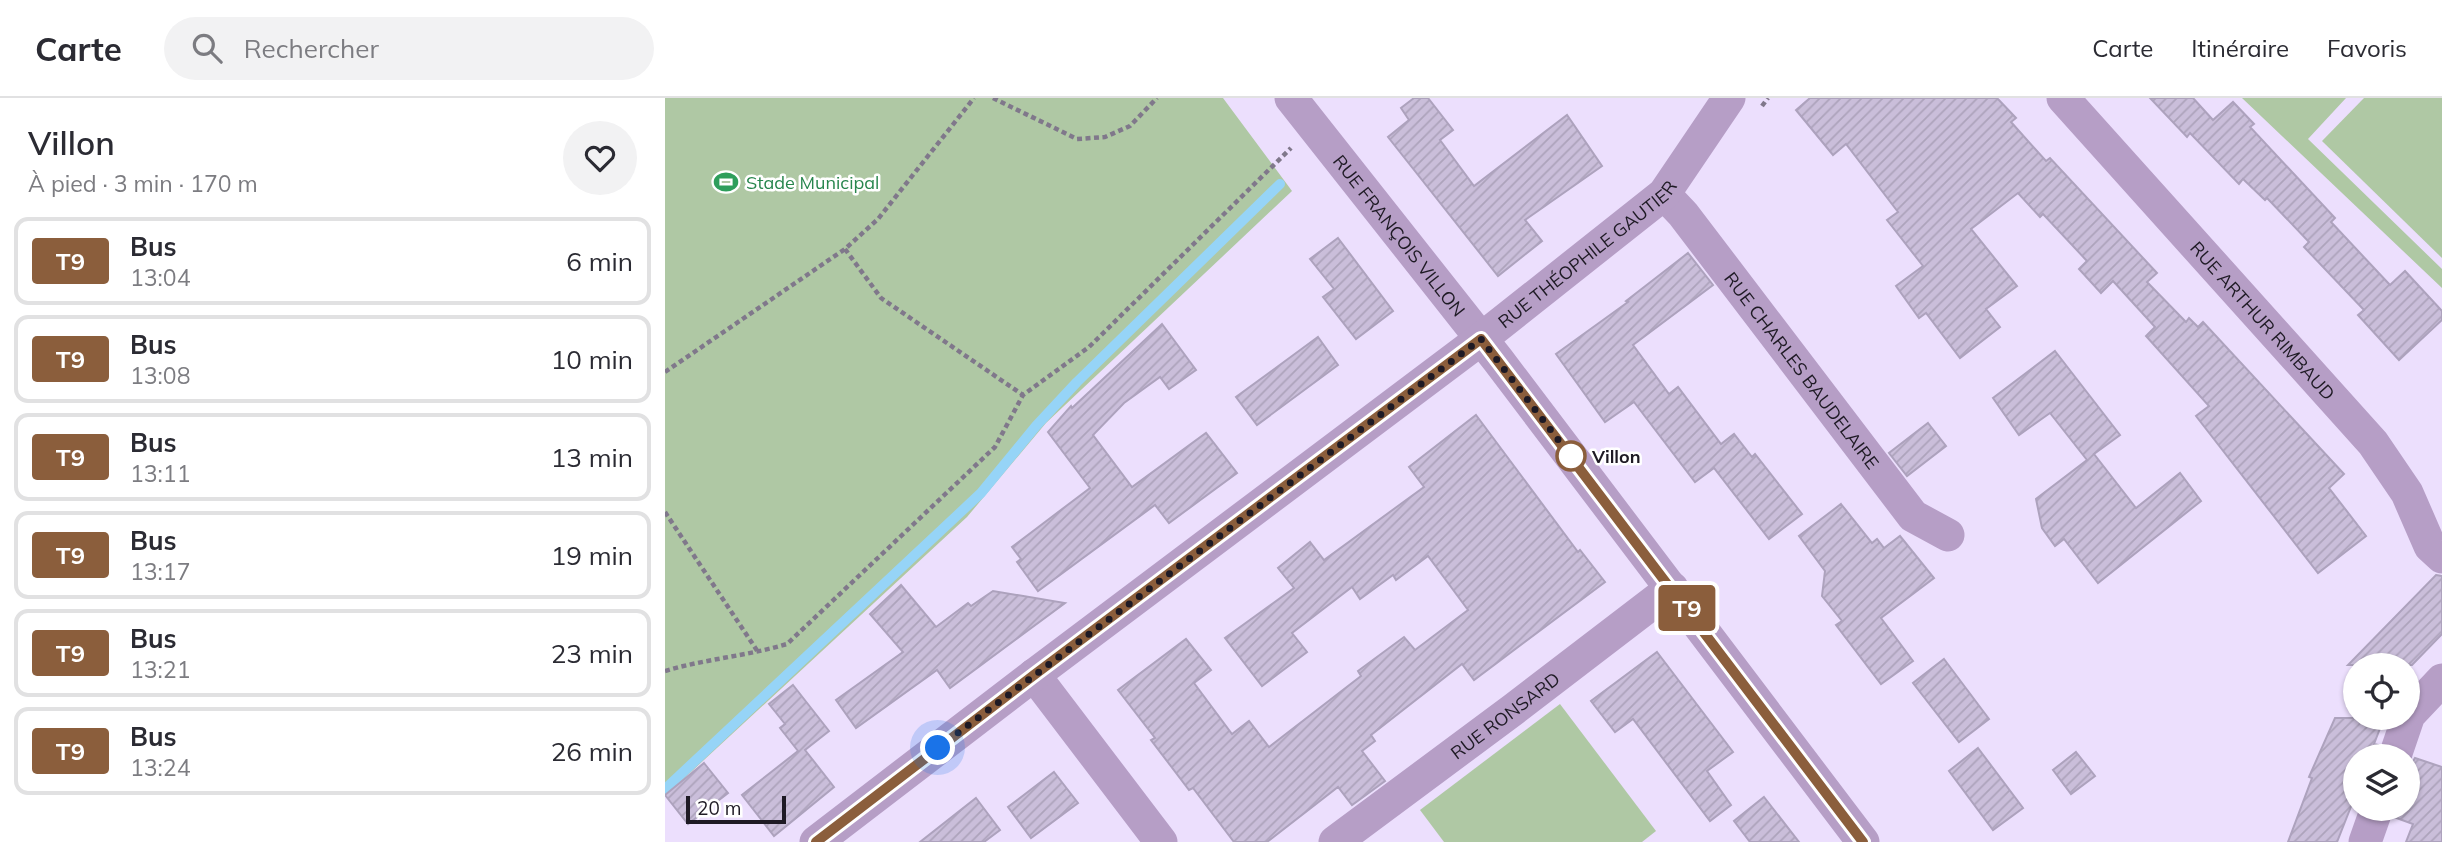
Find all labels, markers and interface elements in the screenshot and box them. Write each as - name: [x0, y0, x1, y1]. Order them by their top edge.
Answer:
- search box: [164, 17, 654, 80]
- text: Carte: [35, 28, 122, 69]
- icon: search: [188, 29, 226, 67]
- text: Rechercher: [244, 32, 379, 65]
- text: Carte: [2092, 33, 2153, 63]
- text: Itinéraire: [2191, 33, 2289, 63]
- text: Favoris: [2327, 33, 2407, 63]
- button: heart: [563, 121, 637, 195]
- text: Villon: [28, 122, 115, 163]
- street label: RUE FRANÇOIS VILLON: [1328, 150, 1471, 321]
- sports icon: Stade Municipal: [712, 168, 740, 196]
- text: À pied · 3 min · 170 m: [28, 169, 258, 198]
- place label: Stade Municipal: [746, 171, 879, 194]
- street label: RUE THÉOPHILE GAUTIER: [1493, 176, 1682, 333]
- text: Bus: [130, 230, 176, 263]
- street label: RUE ARTHUR RIMBAUD: [2186, 236, 2340, 405]
- text: 6 min: [566, 245, 633, 278]
- text: T9: [56, 246, 85, 276]
- text: 13:04: [130, 263, 190, 292]
- street label: RUE CHARLES BAUDELAIRE: [1720, 267, 1884, 473]
- text: Bus: [130, 328, 176, 361]
- text: 10 min: [551, 343, 633, 376]
- text: T9: [56, 344, 85, 374]
- text: 13:08: [130, 361, 190, 390]
- text: Bus: [130, 426, 176, 459]
- text: 13 min: [551, 441, 633, 474]
- marker: Villon: [1556, 441, 1586, 471]
- text: T9: [56, 442, 85, 472]
- place label: Villon: [1591, 445, 1641, 468]
- text: 13:11: [130, 459, 190, 488]
- text: Bus: [130, 524, 176, 557]
- text: 19 min: [551, 539, 633, 572]
- text: T9: [56, 540, 85, 570]
- text: 13:17: [130, 557, 190, 586]
- line badge: T9: [1655, 585, 1719, 631]
- text: T9: [1672, 593, 1702, 623]
- text: Bus: [130, 622, 176, 655]
- text: 23 min: [551, 637, 633, 670]
- text: T9: [56, 638, 85, 668]
- map controls: [2343, 653, 2420, 821]
- button: locate: [2343, 653, 2420, 730]
- text: 13:21: [130, 655, 190, 684]
- street label: RUE RONSARD: [1446, 667, 1564, 764]
- text: Bus: [130, 720, 176, 753]
- your location: [920, 730, 955, 765]
- text: 26 min: [551, 735, 633, 768]
- text: T9: [56, 736, 85, 766]
- button: layers: [2343, 744, 2420, 821]
- text: 13:24: [130, 753, 190, 782]
- scale bar: [686, 793, 786, 825]
- text: 20 m: [697, 796, 741, 820]

